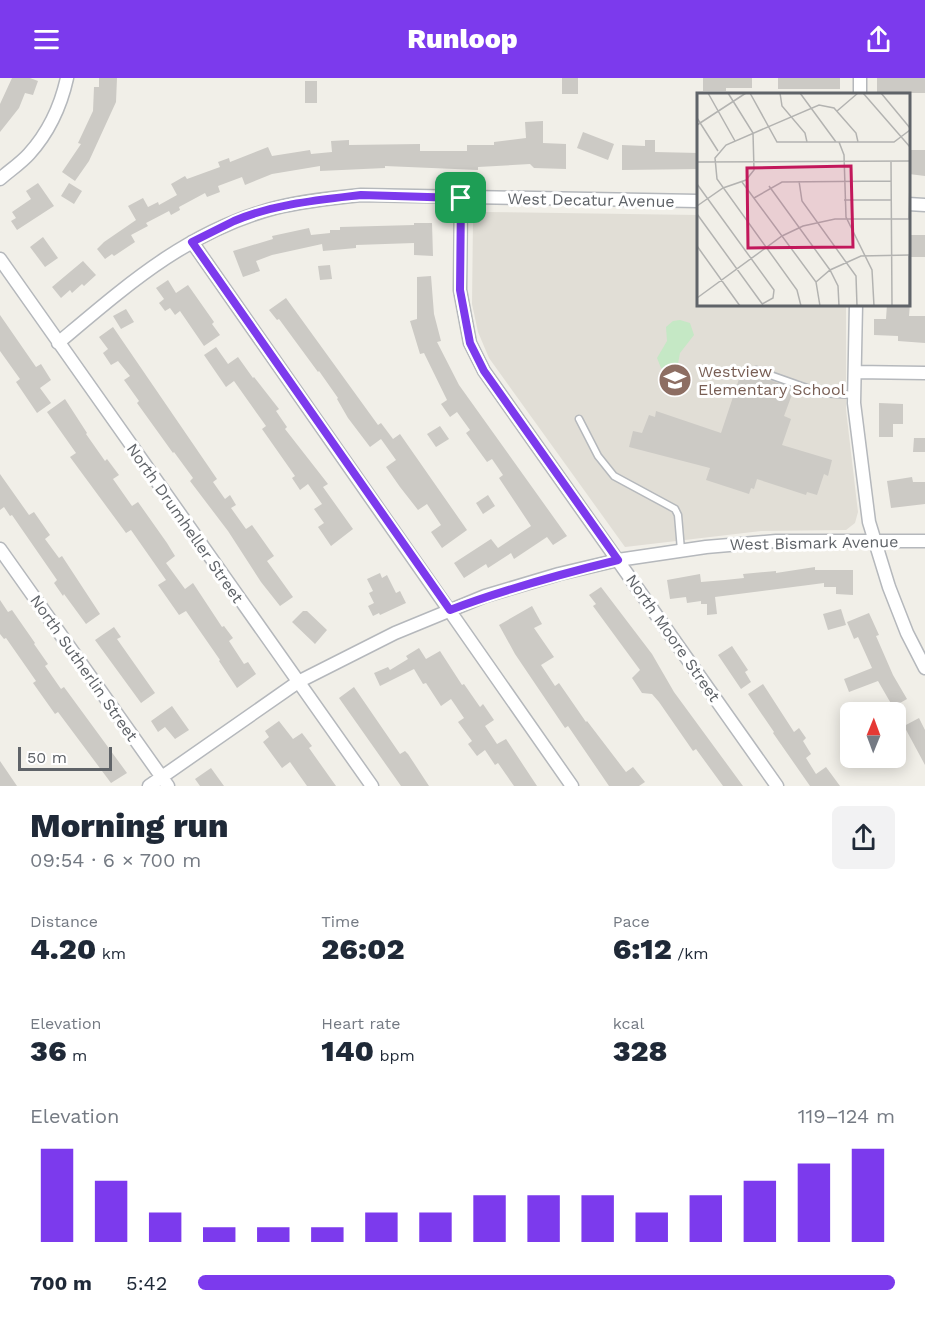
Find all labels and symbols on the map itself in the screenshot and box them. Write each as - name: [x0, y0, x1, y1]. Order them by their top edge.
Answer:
- inset map: [697, 93, 910, 306]
- pin: [435, 172, 486, 223]
- street label: West Decatur Avenue: [507, 189, 675, 211]
- school or university icon: Westview Elementary School: [657, 362, 693, 398]
- place label: Westview Elementary School: [698, 362, 846, 399]
- street label: North Drumheller Street: [123, 440, 248, 607]
- street label: West Bismark Avenue: [729, 532, 899, 554]
- street label: North Moore Street: [622, 571, 724, 706]
- street label: North Sutherlin Street: [26, 591, 142, 745]
- north arrow: [840, 702, 906, 768]
- scale bar: [18, 744, 112, 772]

